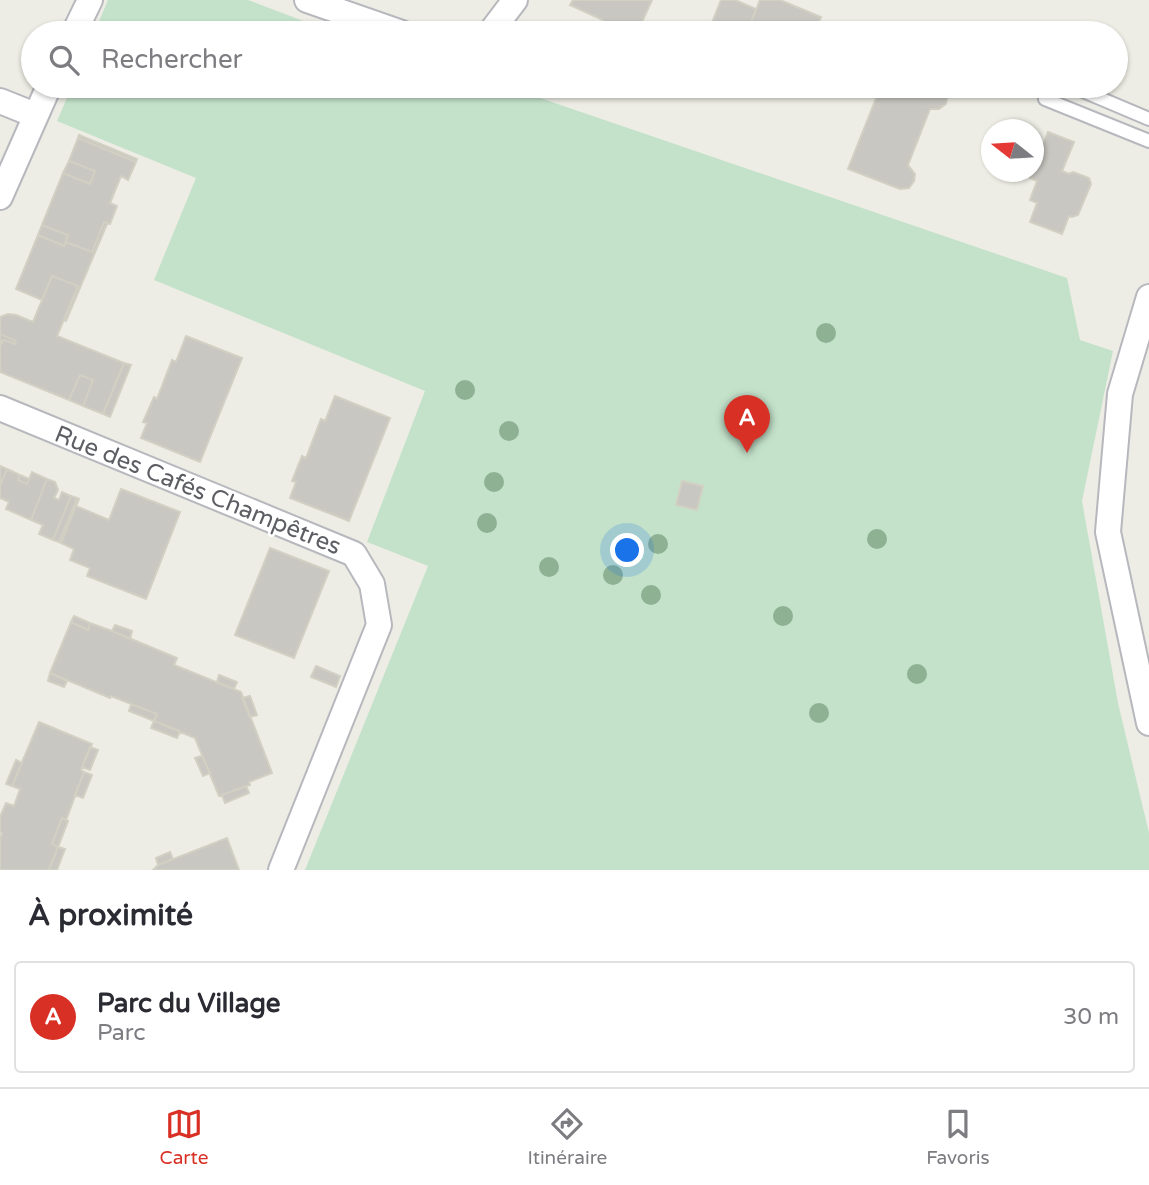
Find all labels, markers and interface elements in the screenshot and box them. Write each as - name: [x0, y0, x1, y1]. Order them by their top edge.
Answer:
- search box: [21, 21, 1128, 98]
- icon: search: [45, 41, 83, 79]
- text: Rechercher: [101, 44, 243, 75]
- north arrow: [981, 119, 1044, 182]
- pin: A: [724, 395, 770, 453]
- street label: Rue des Cafés Champêtres: [50, 420, 345, 561]
- your location: [610, 533, 644, 567]
- text: À proximité: [28, 897, 193, 934]
- text: Parc du Village: [97, 988, 281, 1019]
- text: A: [44, 1003, 62, 1031]
- text: 30 m: [1063, 1003, 1119, 1031]
- text: Parc: [97, 1019, 146, 1047]
- tab: Carte: [159, 1105, 209, 1169]
- tab: Itinéraire: [527, 1105, 607, 1169]
- tab: Favoris: [926, 1105, 990, 1169]

